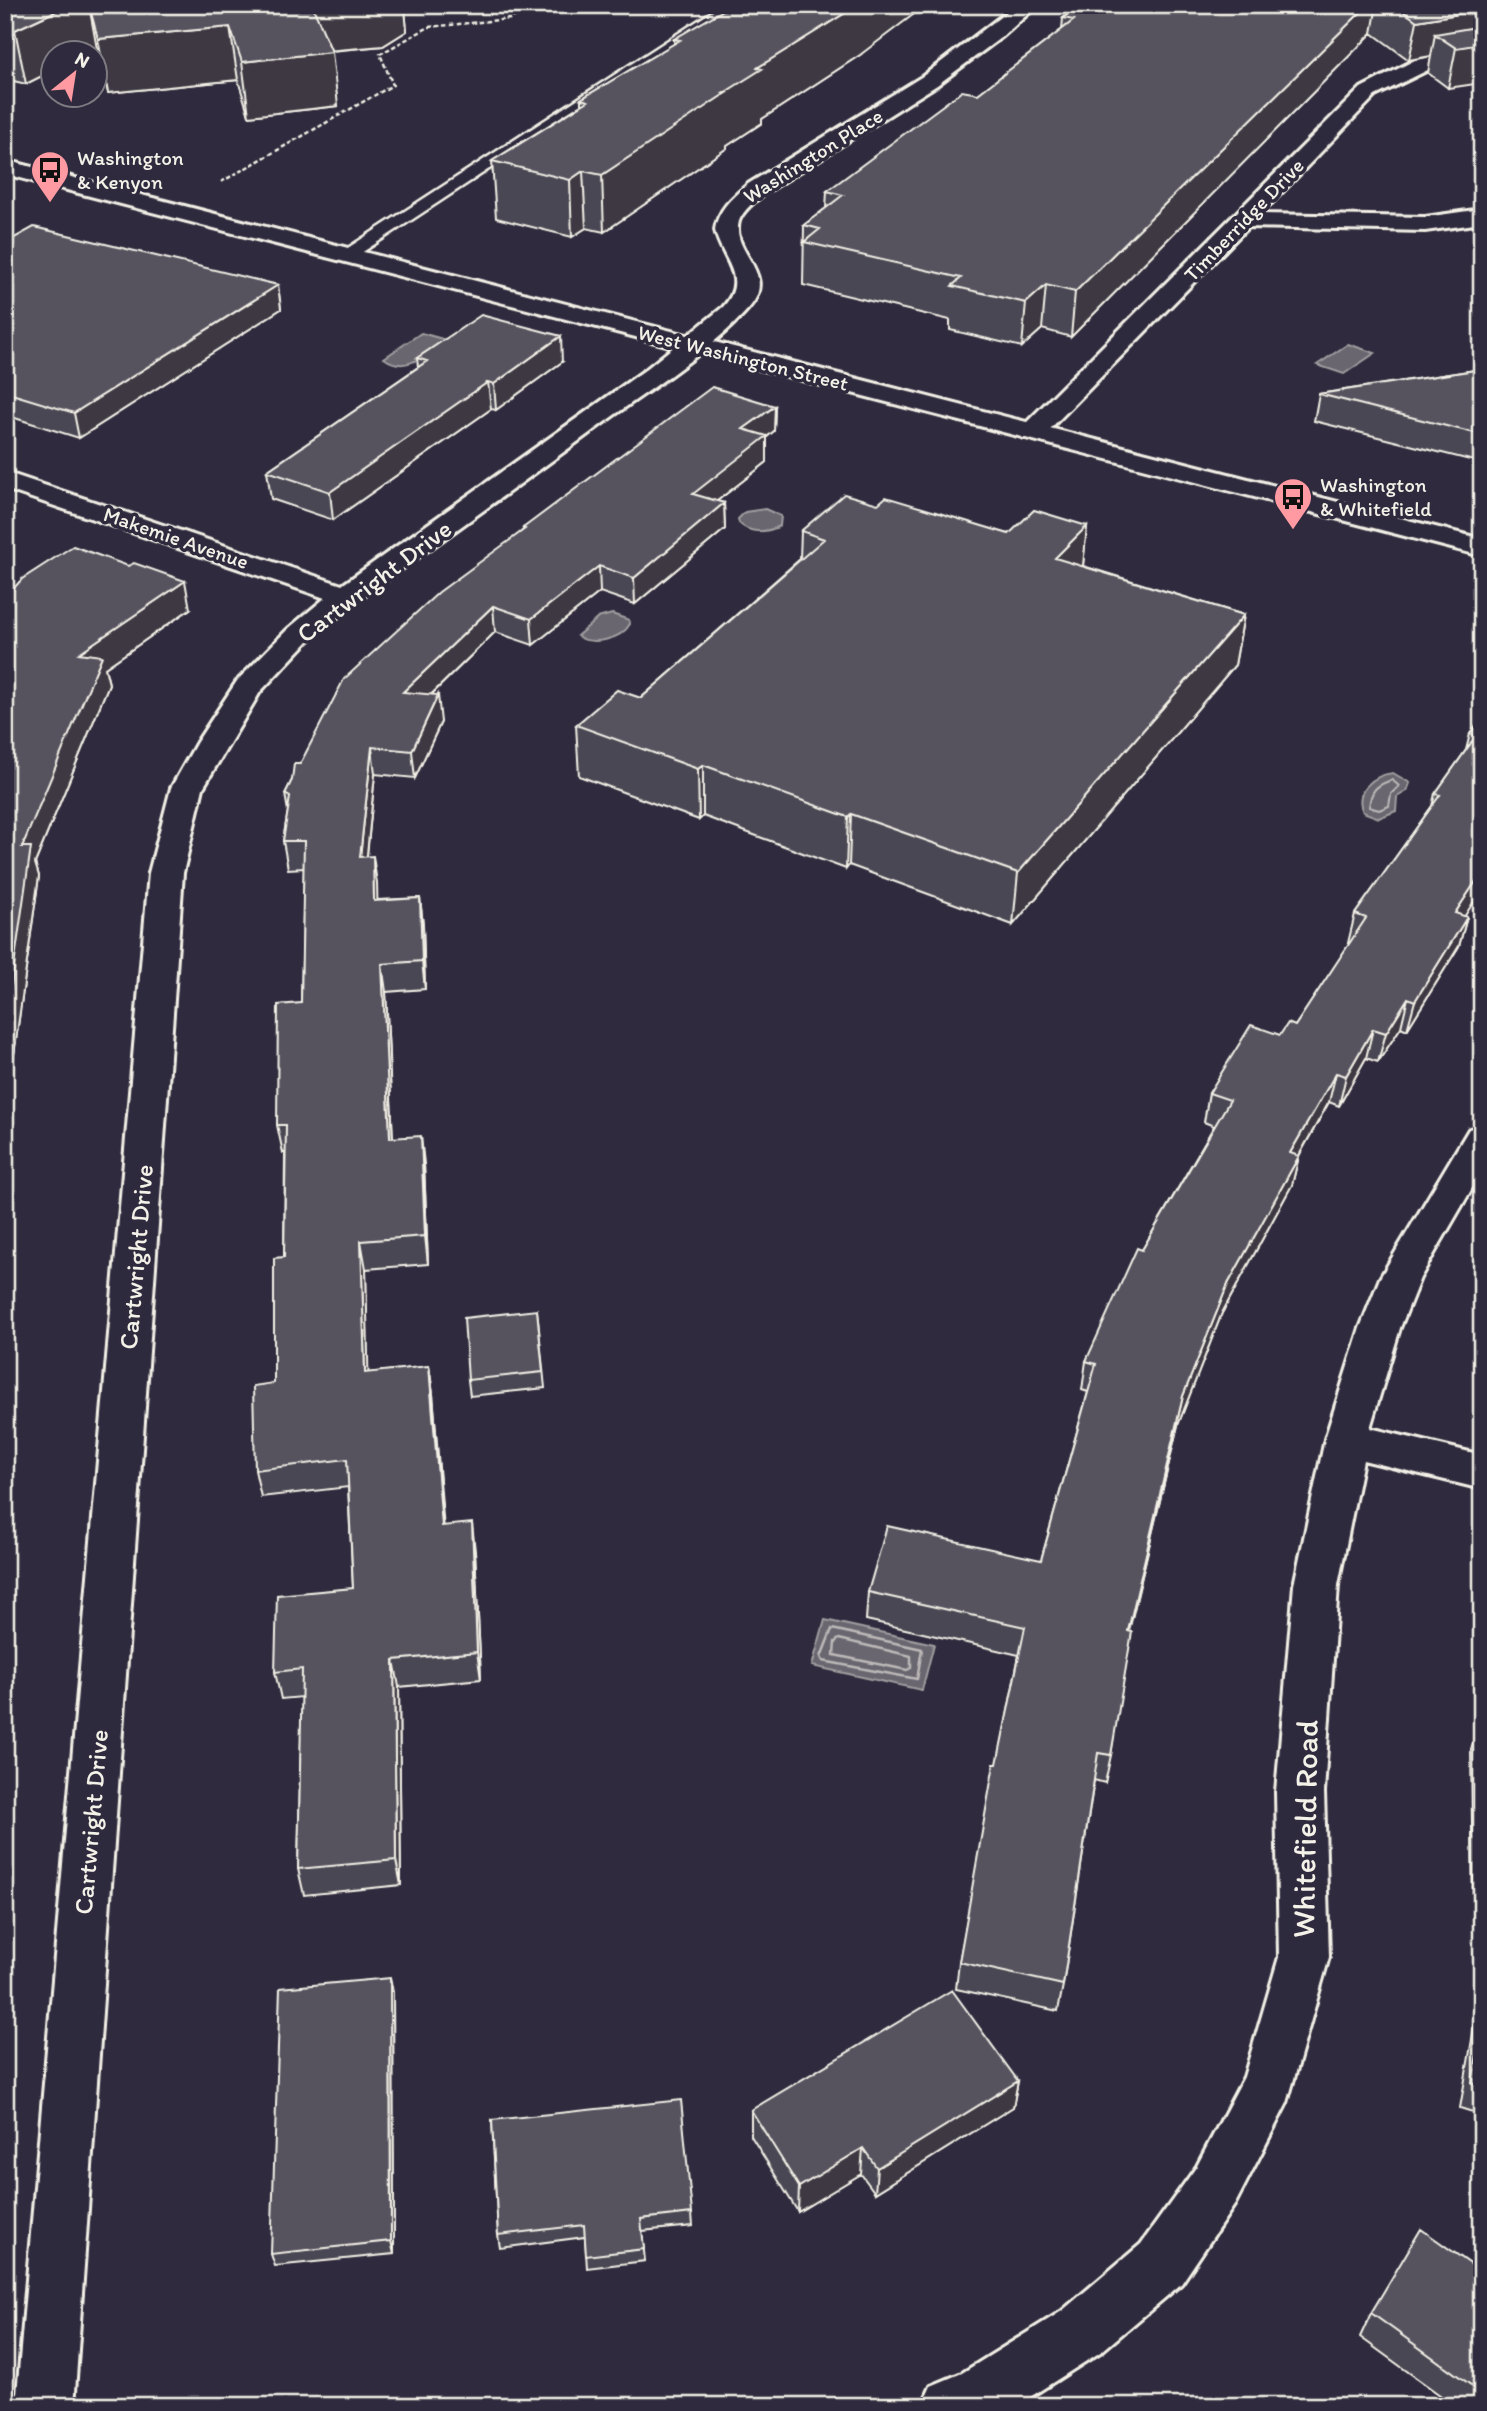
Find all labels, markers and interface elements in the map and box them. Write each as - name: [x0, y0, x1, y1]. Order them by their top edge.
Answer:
- north arrow: [38, 38, 108, 108]
- text: N: [71, 47, 94, 73]
- street label: Washington Place: [738, 103, 887, 209]
- place label: Washington & Kenyon: [77, 145, 184, 194]
- bus stop icon: Washington & Kenyon: [29, 149, 71, 204]
- street label: Timberridge Drive: [1178, 153, 1309, 287]
- street label: West Washington Street: [635, 319, 851, 396]
- place label: Washington & Whitefield: [1320, 472, 1432, 521]
- bus stop icon: Washington & Whitefield: [1272, 476, 1314, 531]
- street label: Makemie Avenue: [100, 501, 252, 574]
- street label: Cartwright Drive: [290, 512, 458, 650]
- street label: Cartwright Drive: [112, 1163, 160, 1351]
- street label: Whitefield Road: [1284, 1720, 1326, 1938]
- street label: Cartwright Drive: [67, 1728, 115, 1916]

